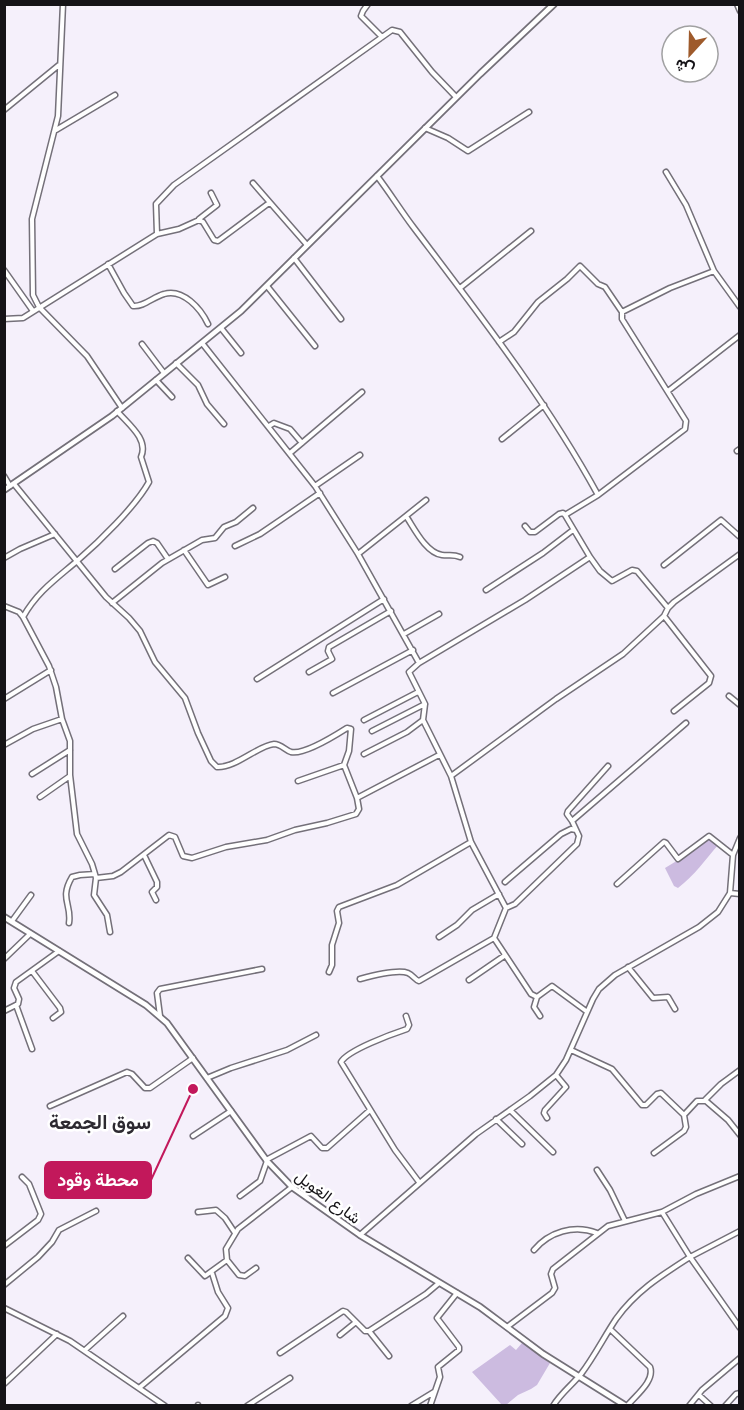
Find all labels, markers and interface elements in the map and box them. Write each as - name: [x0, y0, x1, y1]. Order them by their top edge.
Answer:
- north arrow: [660, 24, 720, 84]
- text: ش: [672, 55, 697, 80]
- district label: سوق الجمعة: [49, 1110, 151, 1135]
- callout: محطة وقود: [45, 1162, 151, 1198]
- street label: شارع الغويل: [290, 1166, 364, 1229]
- text: محطة وقود: [57, 1169, 139, 1191]

